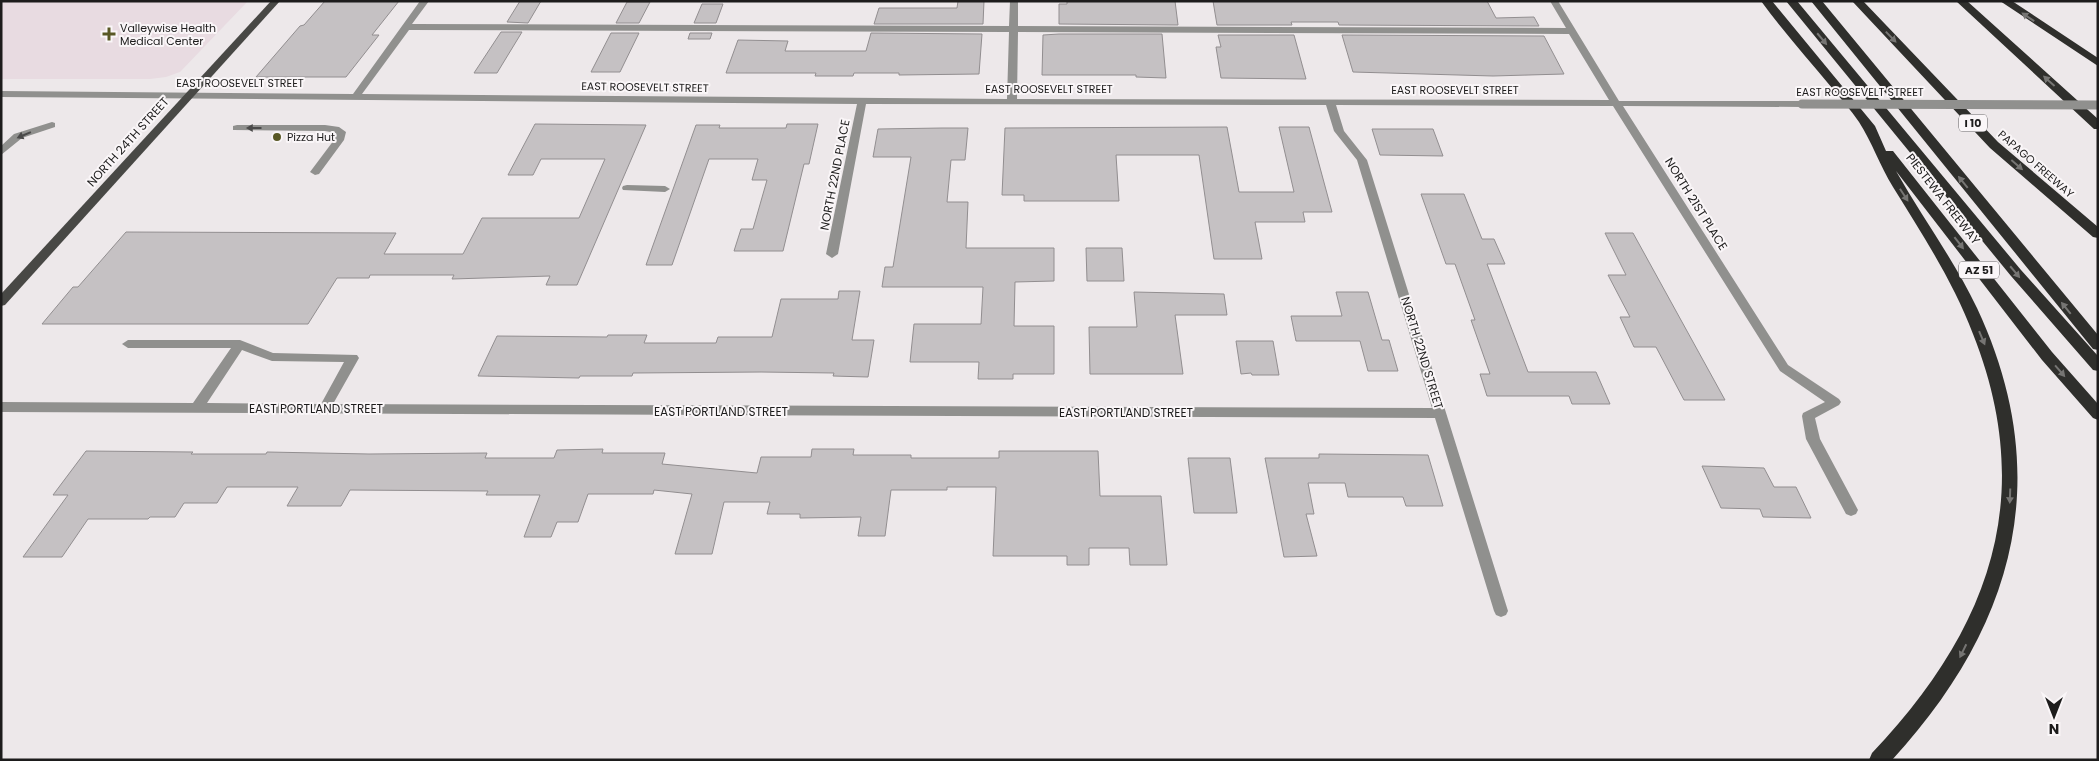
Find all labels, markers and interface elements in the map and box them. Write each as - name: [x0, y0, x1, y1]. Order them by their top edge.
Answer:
- one-way arrow: [2021, 12, 2035, 21]
- place label: Valleywise Health Medical Center: [120, 20, 216, 49]
- marker: Valleywise Health Medical Center: [102, 27, 116, 41]
- one-way arrow: [1885, 30, 1897, 42]
- one-way arrow: [1816, 33, 1827, 45]
- street label: EAST ROOSEVELT STREET: [176, 75, 304, 91]
- one-way arrow: [2042, 76, 2055, 87]
- street label: EAST ROOSEVELT STREET: [581, 78, 709, 96]
- street label: EAST ROOSEVELT STREET: [985, 81, 1113, 97]
- street label: EAST ROOSEVELT STREET: [1391, 82, 1519, 98]
- street label: EAST ROOSEVELT STREET: [1796, 84, 1924, 100]
- street label: NORTH 24TH STREET: [83, 93, 173, 190]
- road number: I 10: [1959, 115, 1987, 132]
- street label: NORTH 22ND PLACE: [815, 118, 854, 232]
- one-way arrow: [246, 124, 262, 132]
- street label: PAPAGO FREEWAY: [1995, 127, 2078, 202]
- place label: Pizza Hut: [287, 129, 335, 145]
- one-way arrow: [16, 131, 31, 139]
- marker: Pizza Hut: [271, 131, 283, 143]
- street label: PIESTEWA FREEWAY: [1902, 150, 1984, 248]
- street label: NORTH 21ST PLACE: [1661, 154, 1732, 253]
- one-way arrow: [2011, 159, 2023, 170]
- one-way arrow: [1958, 176, 1969, 189]
- one-way arrow: [1900, 189, 1909, 202]
- one-way arrow: [1953, 236, 1964, 249]
- road number: AZ 51: [1959, 262, 1999, 278]
- one-way arrow: [2010, 265, 2021, 278]
- street label: NORTH 22ND STREET: [1397, 295, 1448, 412]
- one-way arrow: [2060, 302, 2071, 315]
- one-way arrow: [1979, 331, 1987, 345]
- one-way arrow: [2054, 364, 2065, 377]
- street label: EAST PORTLAND STREET: [249, 400, 384, 417]
- street label: EAST PORTLAND STREET: [654, 403, 789, 420]
- street label: EAST PORTLAND STREET: [1059, 404, 1194, 421]
- one-way arrow: [2005, 489, 2013, 505]
- one-way arrow: [1958, 643, 1967, 658]
- north arrow: [2029, 691, 2079, 741]
- text: N: [2049, 719, 2059, 739]

